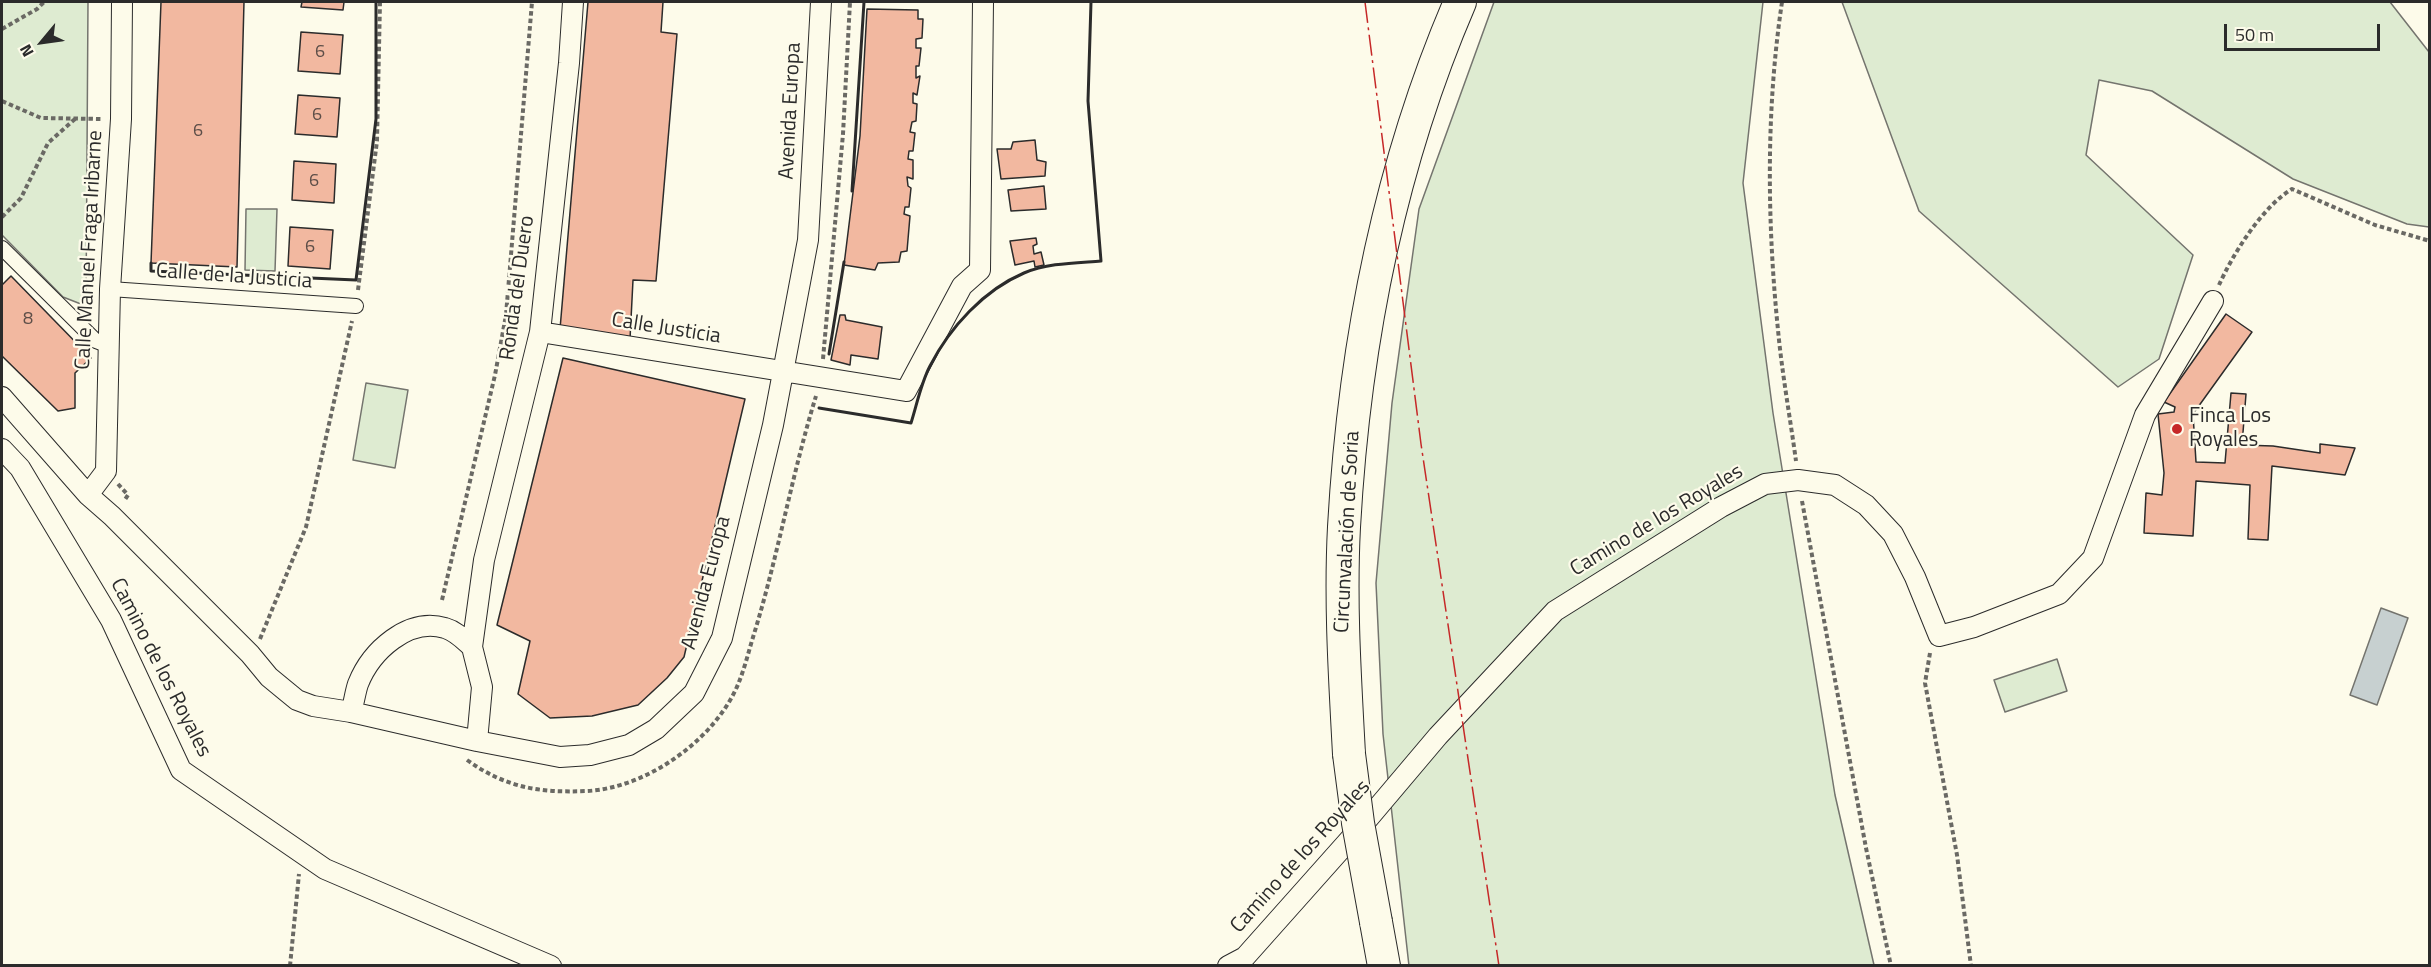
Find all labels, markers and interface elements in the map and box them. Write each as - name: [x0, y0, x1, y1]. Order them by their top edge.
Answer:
- north arrow: [12, 12, 72, 72]
- scale bar: [2227, 12, 2383, 50]
- text: 50 m: [2235, 21, 2274, 48]
- text: N: [13, 40, 39, 61]
- house number: 6: [315, 42, 325, 64]
- street label: Avenida Europa: [775, 42, 807, 180]
- house number: 6: [312, 105, 322, 127]
- house number: 6: [193, 121, 203, 143]
- street label: Calle Manuel Fraga Iribarne: [71, 130, 109, 370]
- house number: 6: [309, 171, 319, 193]
- street label: Ronda del Duero: [495, 214, 541, 362]
- house number: 6: [305, 237, 315, 259]
- street label: Calle de la Justicia: [155, 259, 313, 295]
- street label: Calle Justicia: [610, 308, 722, 350]
- house number: 8: [23, 309, 33, 331]
- place label: Finca Los Royales: [2189, 404, 2271, 454]
- marker: Finca Los Royales: [2170, 422, 2184, 436]
- street label: Circunvalación de Soria: [1330, 430, 1366, 634]
- street label: Camino de los Royales: [1566, 459, 1748, 583]
- street label: Avenida Europa: [677, 514, 737, 652]
- street label: Camino de los Royales: [104, 574, 216, 762]
- street label: Camino de los Royales: [1226, 775, 1376, 939]

